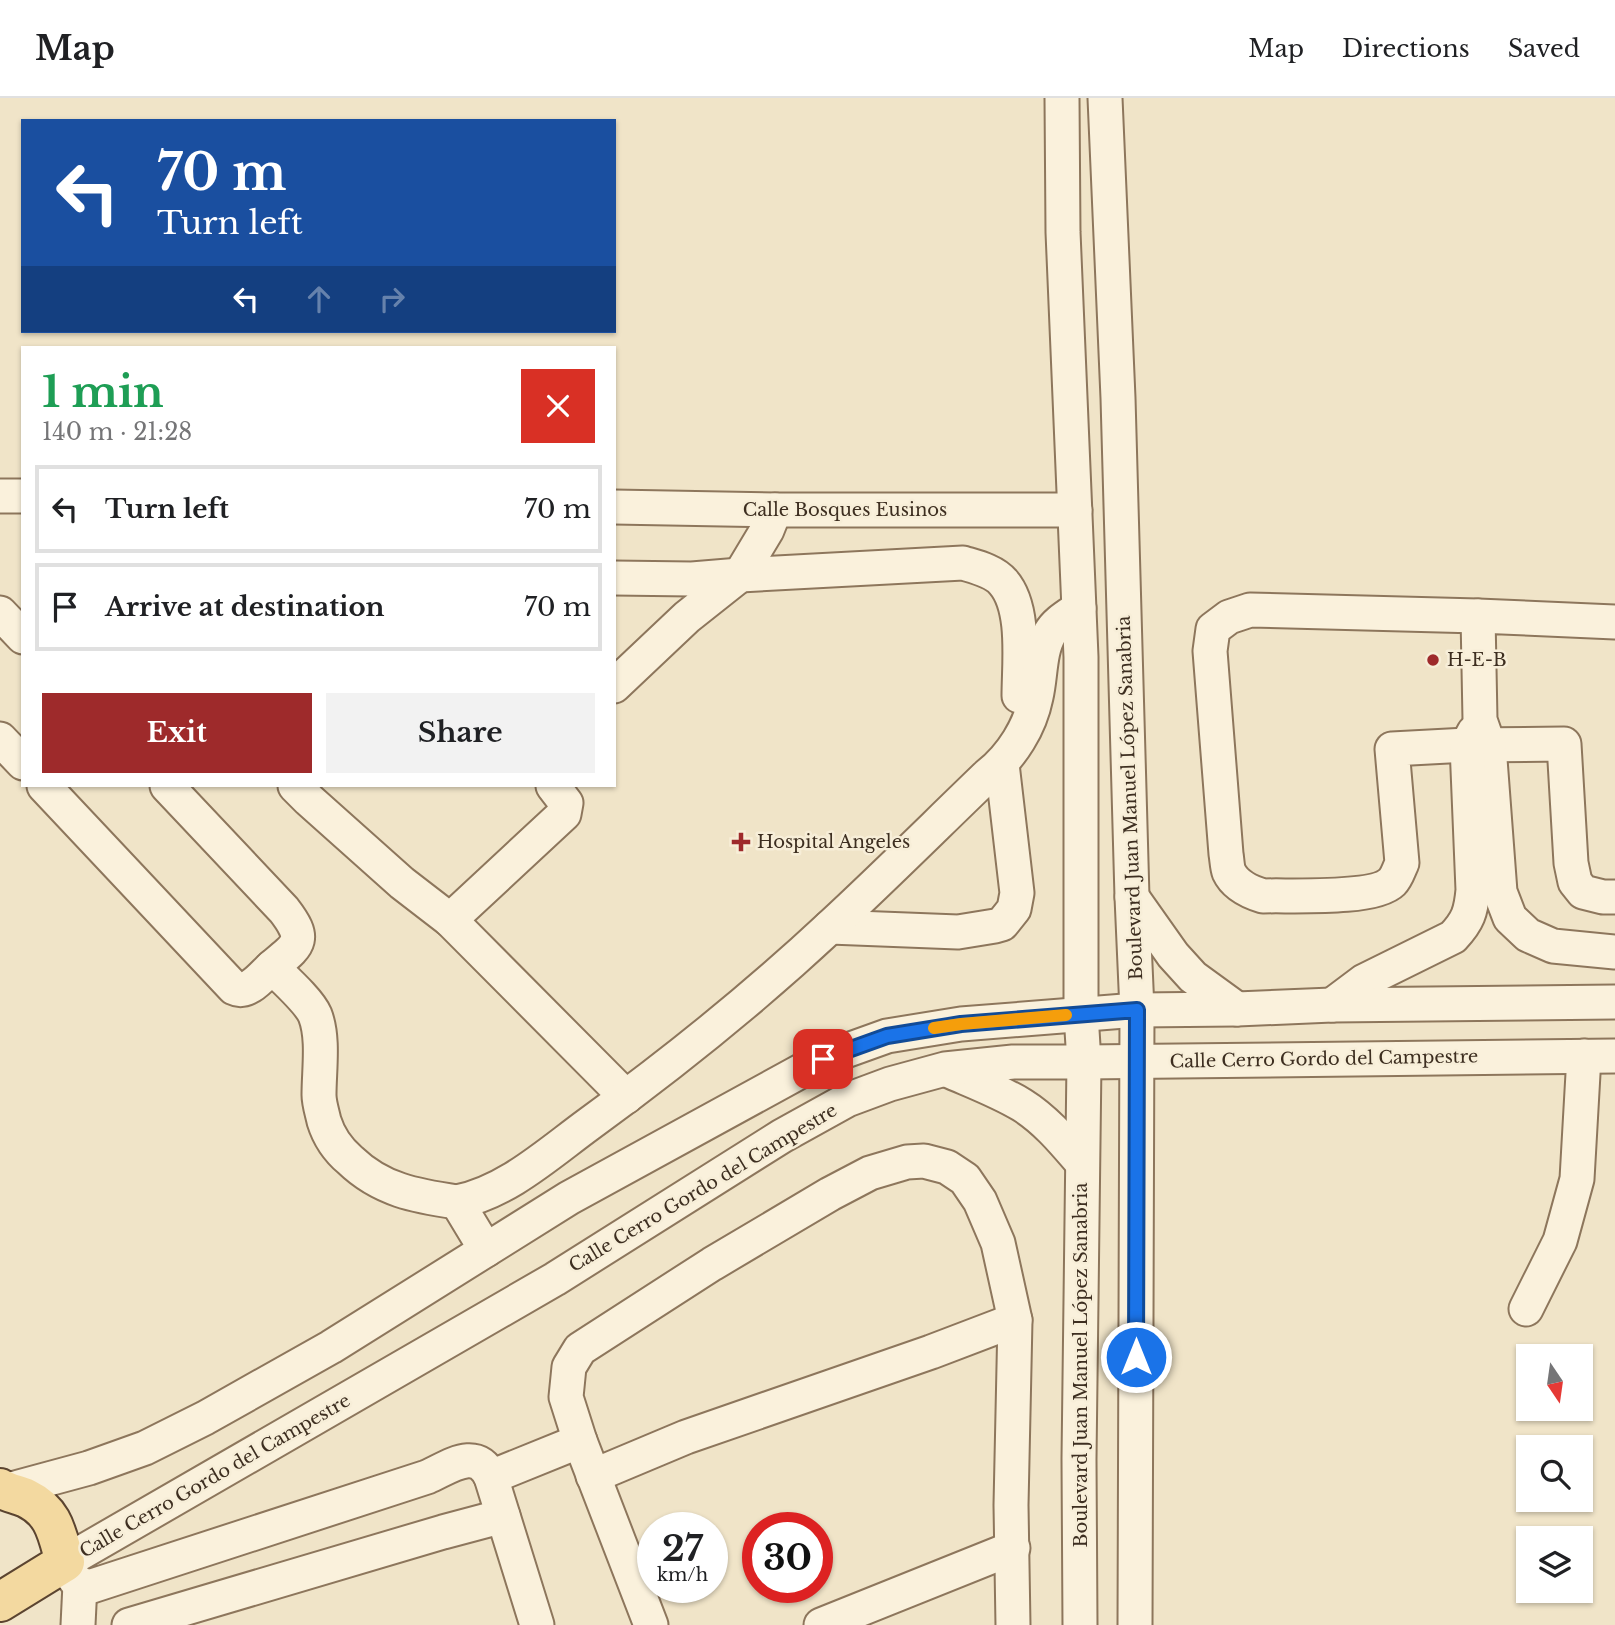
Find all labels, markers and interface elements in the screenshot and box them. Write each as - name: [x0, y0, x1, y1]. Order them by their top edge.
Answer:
- text: Map: [35, 28, 115, 69]
- text: Map: [1248, 34, 1304, 63]
- text: Directions: [1342, 34, 1470, 63]
- text: Saved: [1508, 34, 1580, 63]
- text: 70 m: [157, 142, 287, 203]
- icon: left: [42, 147, 133, 238]
- text: Turn left: [157, 203, 303, 243]
- icon: left: [227, 280, 265, 318]
- icon: ahead: [300, 280, 338, 318]
- icon: right: [373, 280, 411, 318]
- text: 1 min: [42, 366, 164, 418]
- button: close: [521, 369, 595, 443]
- text: 140 m · 21:28: [42, 418, 192, 446]
- icon: left: [46, 490, 84, 528]
- text: Turn left: [105, 493, 229, 525]
- text: 70 m: [524, 493, 591, 525]
- street label: Calle Bosques Eusinos: [743, 499, 947, 521]
- icon: arrive: [46, 588, 84, 626]
- text: Arrive at destination: [105, 591, 385, 623]
- text: 70 m: [524, 591, 591, 623]
- street label: Boulevard Juan Manuel López Sanabria: [1113, 615, 1147, 981]
- place label: H-E-B: [1447, 649, 1507, 671]
- marker: H-E-B: [1425, 652, 1441, 668]
- button: Exit: [42, 693, 312, 773]
- button: Share: [326, 693, 595, 773]
- place label: Hospital Angeles: [757, 831, 910, 853]
- marker: Hospital Angeles: [731, 832, 751, 852]
- pin: [793, 1029, 853, 1089]
- icon: arrive: [804, 1040, 842, 1078]
- street label: Calle Cerro Gordo del Campestre: [1170, 1045, 1478, 1073]
- street label: Calle Cerro Gordo del Campestre: [565, 1099, 841, 1277]
- street label: Boulevard Juan Manuel López Sanabria: [1070, 1183, 1092, 1547]
- position arrow: [1099, 1320, 1173, 1394]
- north arrow: [1516, 1344, 1592, 1421]
- map controls: [1516, 1344, 1593, 1603]
- street label: Calle Cerro Gordo del Campestre: [76, 1389, 354, 1563]
- button: search: [1516, 1435, 1593, 1512]
- speed limit sign: 30: [742, 1512, 833, 1603]
- button: layers: [1516, 1526, 1593, 1603]
- text: 27: [662, 1527, 703, 1570]
- text: km/h: [657, 1564, 708, 1586]

